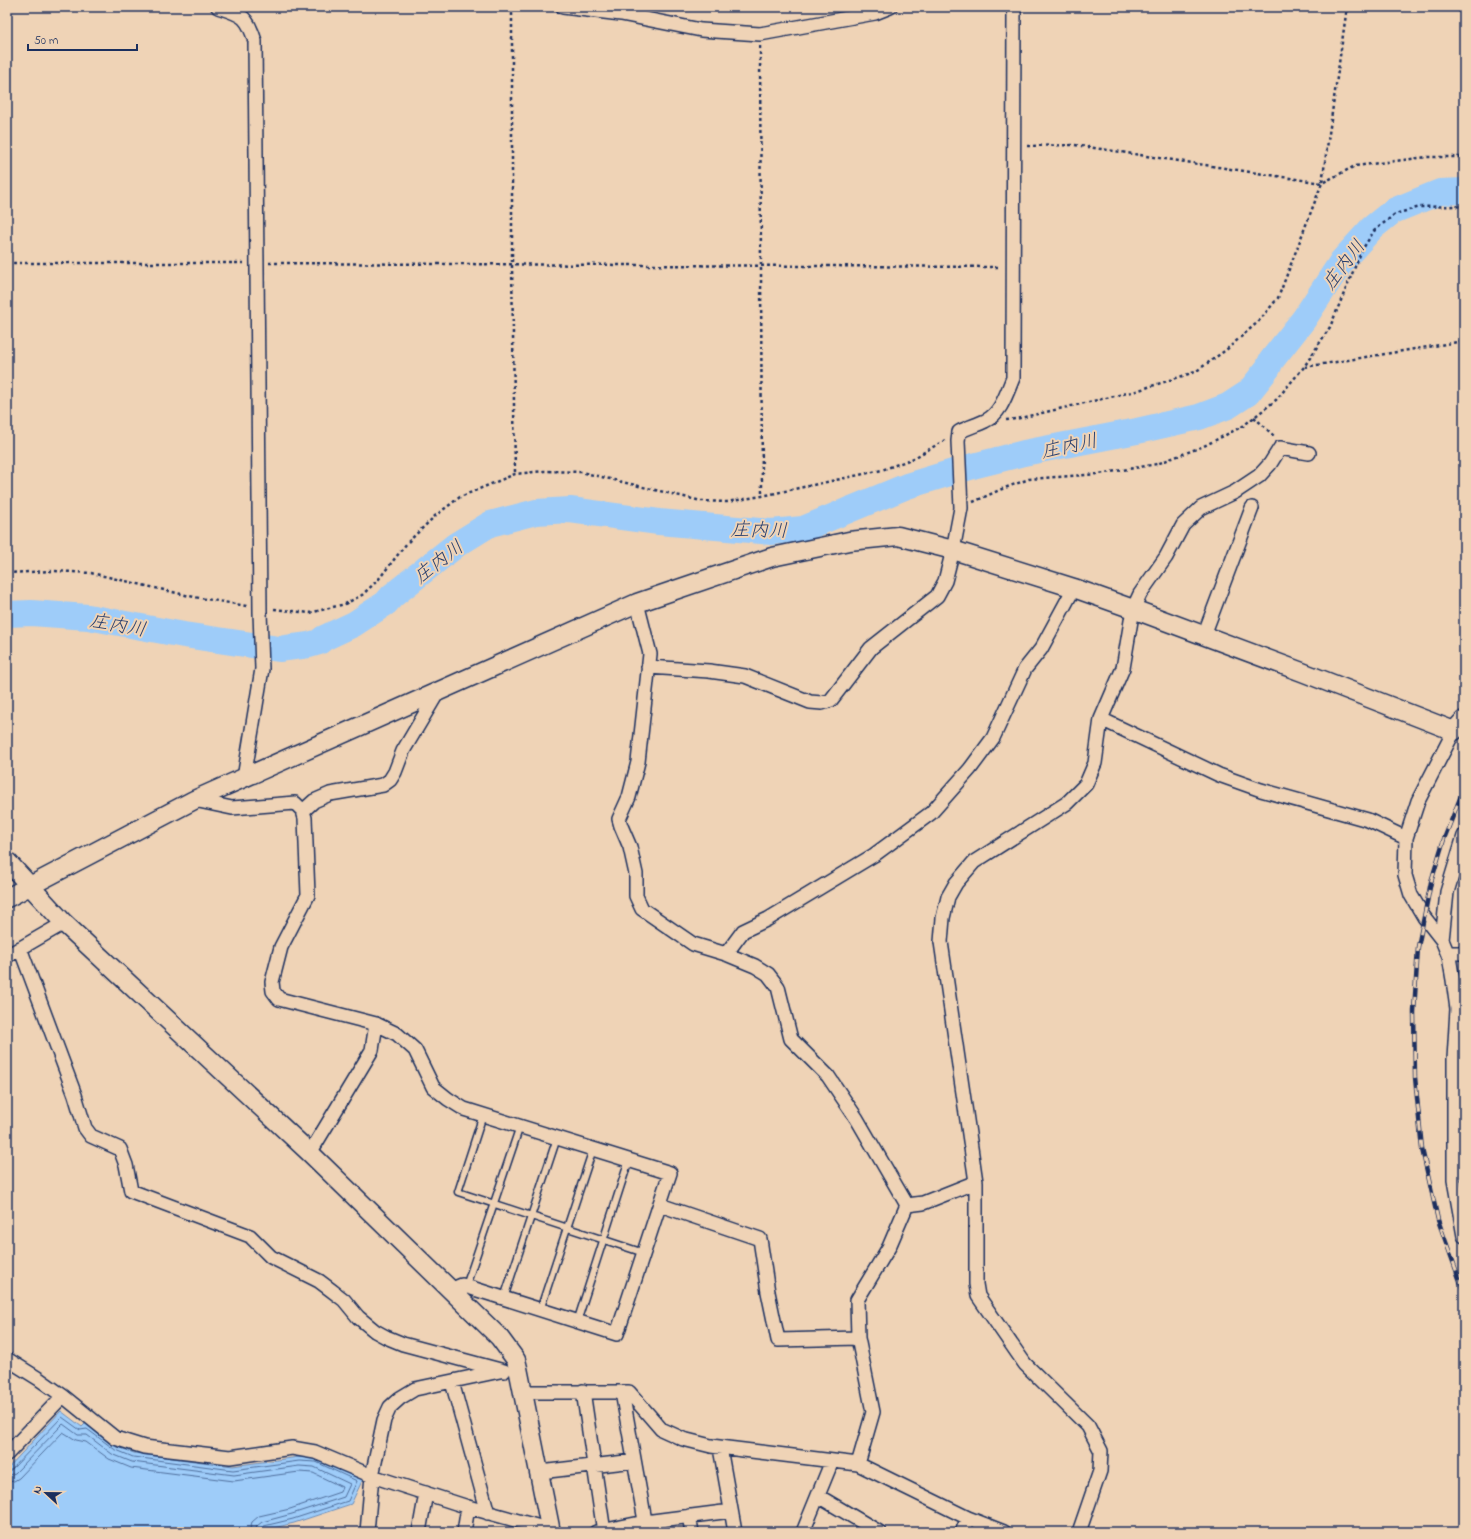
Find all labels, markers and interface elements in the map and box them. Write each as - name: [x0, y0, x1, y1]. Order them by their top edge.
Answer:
- scale bar: [28, 26, 137, 52]
- text: 50 m: [34, 32, 58, 50]
- water label: 庄内川: [1317, 235, 1373, 296]
- water label: 庄内川: [1039, 428, 1100, 467]
- water label: 庄内川: [730, 518, 788, 545]
- water label: 庄内川: [409, 535, 470, 591]
- water label: 庄内川: [87, 608, 148, 645]
- north arrow: [26, 1473, 66, 1513]
- text: N: [29, 1483, 46, 1496]

